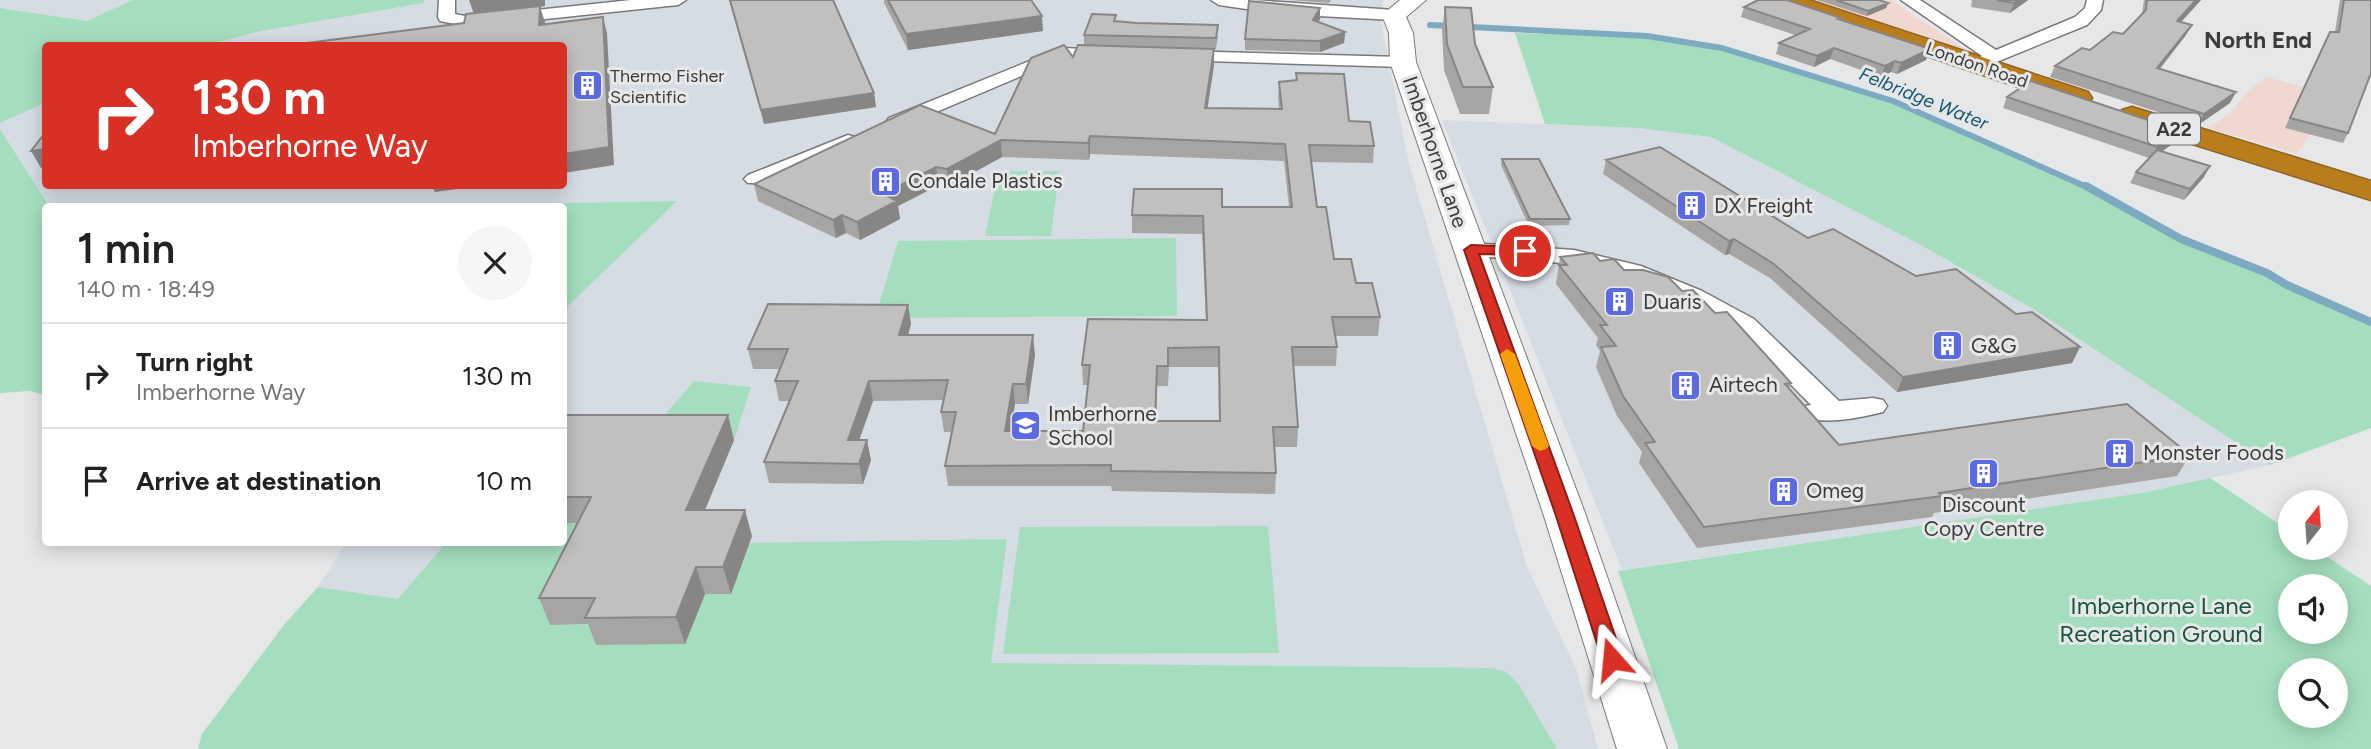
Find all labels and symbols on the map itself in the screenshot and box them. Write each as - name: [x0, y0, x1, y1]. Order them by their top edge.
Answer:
- district label: North End: [2204, 26, 2312, 54]
- street label: London Road: [1923, 37, 2031, 93]
- water label: Felbridge Water: [1856, 62, 1992, 135]
- place label: Thermo Fisher Scientific: [610, 65, 724, 108]
- building icon: Thermo Fisher Scientific: [570, 69, 604, 103]
- street label: Imberhorne Lane: [1398, 73, 1473, 231]
- road number: A22: [2148, 113, 2200, 144]
- building icon: Condale Plastics: [868, 164, 902, 198]
- place label: Condale Plastics: [908, 168, 1063, 193]
- building icon: DX Freight: [1674, 189, 1708, 223]
- place label: DX Freight: [1714, 193, 1813, 218]
- pin: [1495, 221, 1555, 281]
- building icon: Duaris: [1603, 285, 1637, 319]
- place label: Duaris: [1643, 289, 1702, 314]
- building icon: G&G: [1931, 329, 1965, 363]
- place label: G&G: [1971, 333, 2016, 358]
- building icon: Airtech: [1669, 368, 1703, 402]
- place label: Airtech: [1709, 372, 1778, 397]
- place label: Imberhorne School: [1048, 401, 1157, 450]
- school or university icon: Imberhorne School: [1008, 409, 1042, 443]
- building icon: Monster Foods: [2103, 436, 2137, 470]
- place label: Monster Foods: [2143, 440, 2284, 465]
- building icon: Discount Copy Centre: [1967, 456, 2001, 490]
- building icon: Omeg: [1766, 474, 1800, 508]
- place label: Omeg: [1806, 478, 1864, 503]
- north arrow: [2278, 490, 2348, 560]
- place label: Discount Copy Centre: [1924, 492, 2044, 541]
- park label: Imberhorne Lane Recreation Ground: [2059, 591, 2263, 648]
- position arrow: [1575, 622, 1649, 696]

